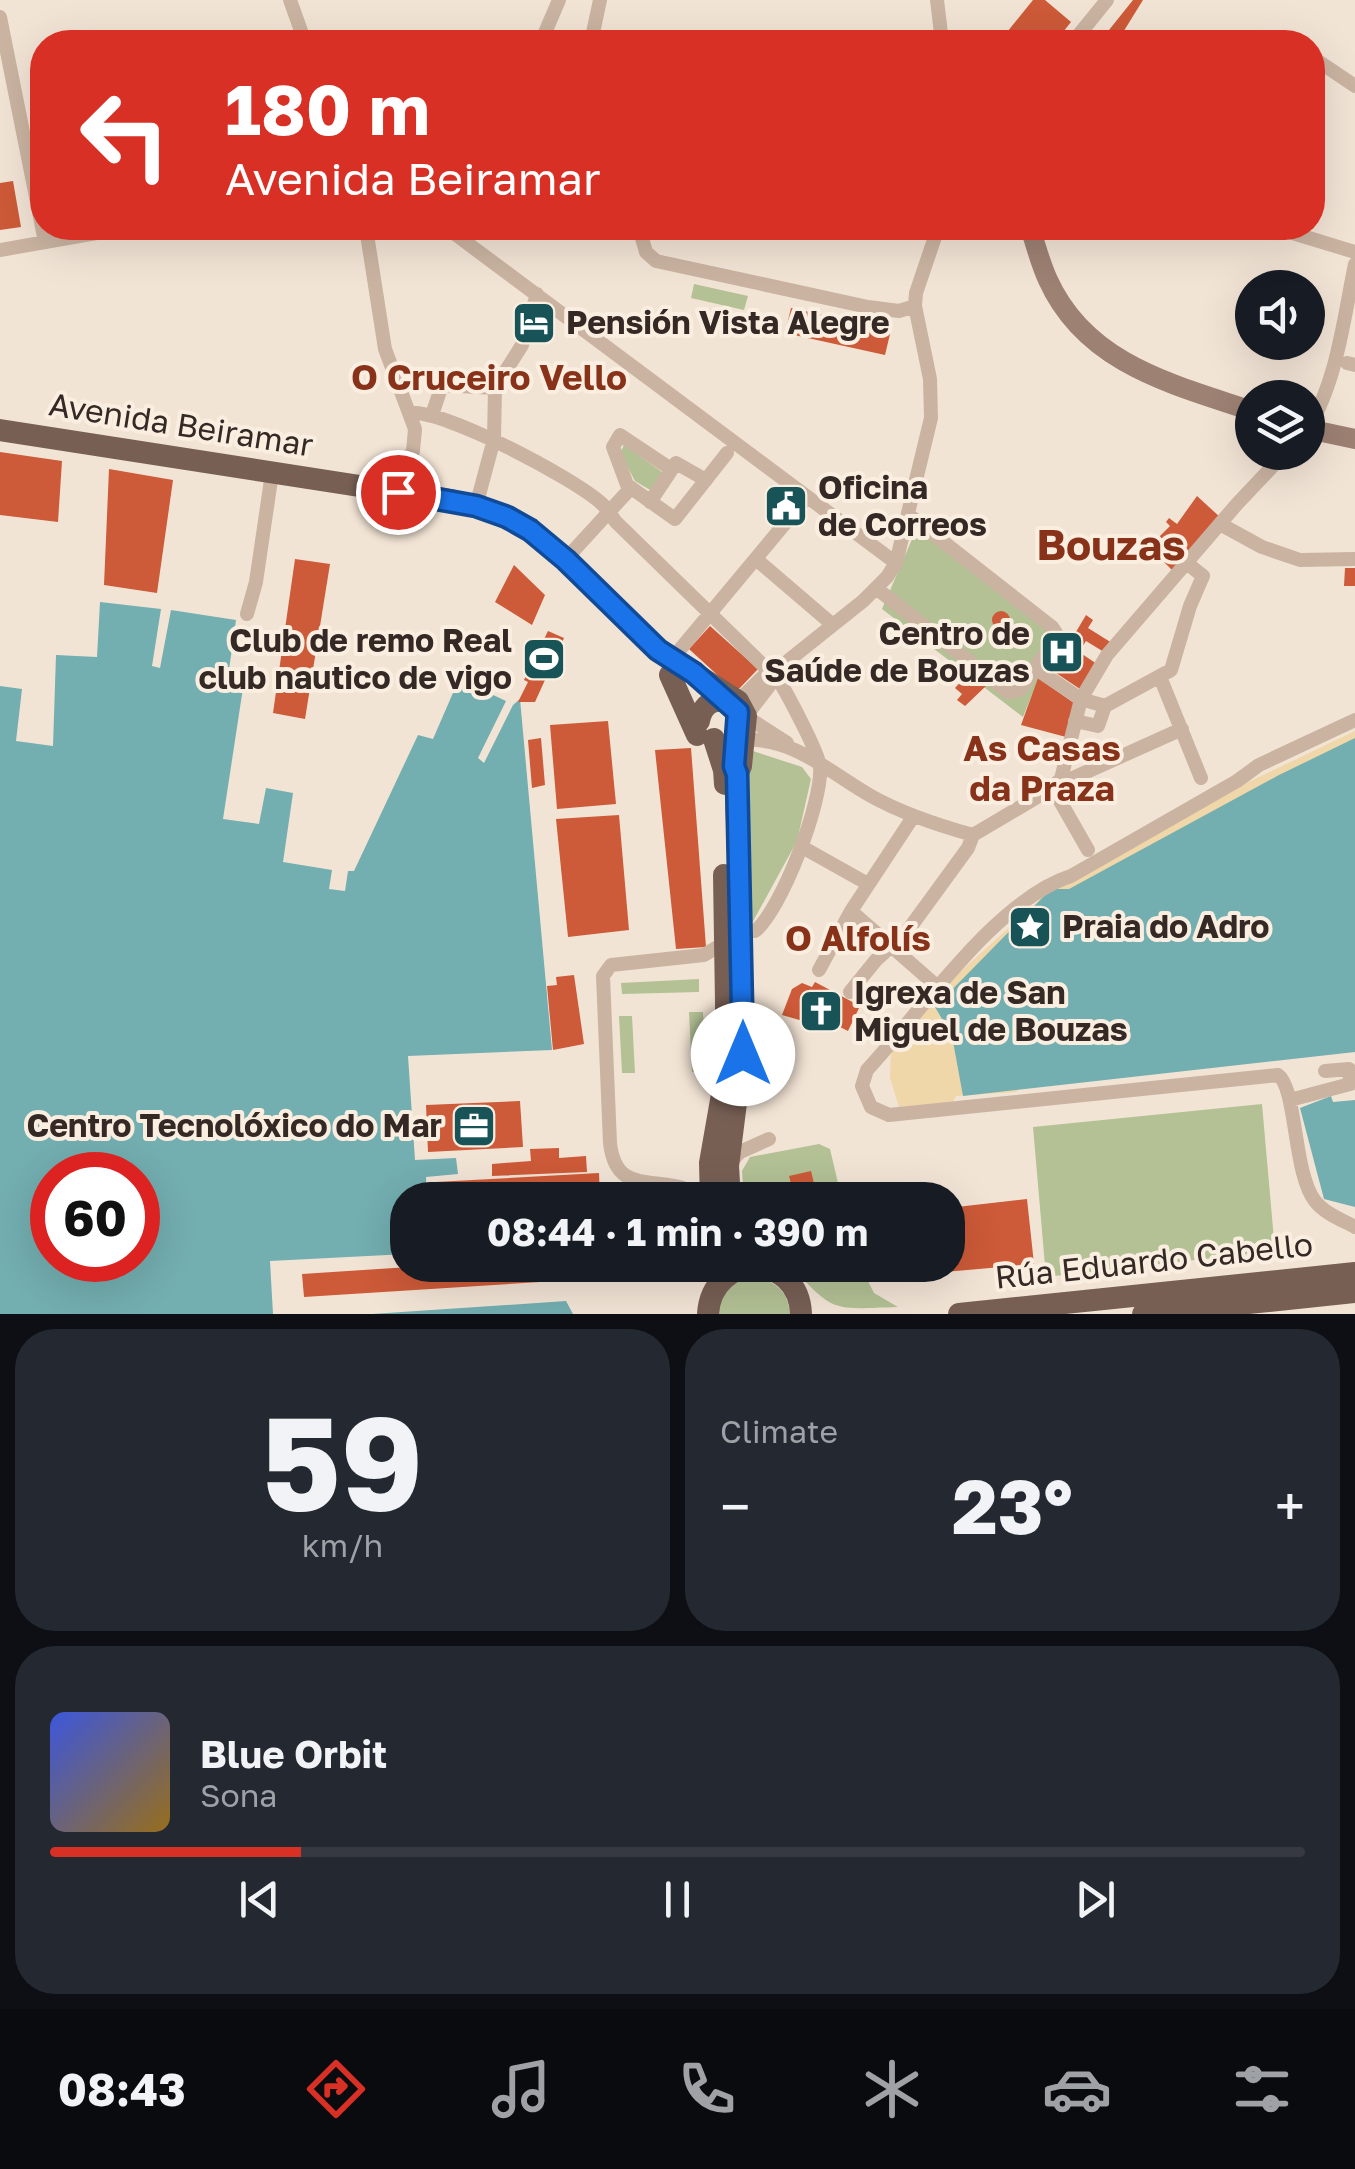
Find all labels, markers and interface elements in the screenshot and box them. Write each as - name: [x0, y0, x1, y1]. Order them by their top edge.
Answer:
- text: 180 m: [225, 66, 430, 150]
- icon: left: [60, 70, 190, 200]
- text: Avenida Beiramar: [225, 151, 601, 205]
- map controls: [1235, 270, 1325, 470]
- button: sound: [1235, 270, 1325, 360]
- hotel icon: Pensión Vista Alegre: [511, 300, 557, 346]
- place label: Pensión Vista Alegre: [566, 303, 890, 341]
- district label: O Cruceiro Vello: [351, 356, 627, 398]
- button: layers: [1235, 380, 1325, 470]
- street label: Avenida Beiramar: [46, 384, 316, 464]
- pin: [356, 450, 441, 535]
- icon: arrive: [371, 465, 426, 520]
- place label: Oficina de Correos: [818, 468, 987, 543]
- public building icon: Oficina de Correos: [763, 483, 809, 529]
- district label: Bouzas: [1036, 519, 1186, 569]
- place label: Centro de Saúde de Bouzas: [764, 614, 1030, 689]
- place label: Club de remo Real club nautico de vigo: [199, 621, 512, 696]
- hospital icon: Centro de Saúde de Bouzas: [1039, 629, 1085, 675]
- sports icon: Club de remo Real club nautico de vigo: [521, 636, 567, 682]
- district label: As Casas da Praza: [963, 727, 1121, 809]
- place icon: Praia do Adro: [1007, 904, 1053, 950]
- place label: Praia do Adro: [1062, 907, 1270, 945]
- district label: O Alfolís: [785, 917, 931, 959]
- place label: Igrexa de San Miguel de Bouzas: [854, 973, 1128, 1048]
- church icon: Igrexa de San Miguel de Bouzas: [798, 988, 844, 1034]
- position arrow: [691, 1002, 795, 1106]
- office icon: Centro Tecnolóxico do Mar: [451, 1103, 497, 1149]
- place label: Centro Tecnolóxico do Mar: [27, 1106, 442, 1144]
- speed limit sign: 60: [30, 1152, 160, 1282]
- text: 08:44 · 1 min · 390 m: [487, 1209, 868, 1254]
- street label: Rúa Eduardo Cabello: [993, 1224, 1315, 1296]
- text: 59: [262, 1383, 423, 1539]
- text: Climate: [720, 1412, 838, 1450]
- text: 23°: [952, 1460, 1073, 1551]
- text: −: [720, 1473, 750, 1539]
- text: +: [1275, 1473, 1305, 1539]
- text: km/h: [302, 1526, 383, 1564]
- text: Blue Orbit: [200, 1731, 387, 1776]
- text: Sona: [200, 1776, 277, 1814]
- icon: previous: [232, 1872, 287, 1927]
- icon: pause: [650, 1872, 705, 1927]
- icon: next: [1068, 1872, 1123, 1927]
- icon: directions: [301, 2054, 371, 2124]
- icon: music: [486, 2054, 556, 2124]
- icon: phone: [672, 2054, 742, 2124]
- icon: climate: [857, 2054, 927, 2124]
- icon: car: [1042, 2054, 1112, 2124]
- icon: filters: [1227, 2054, 1297, 2124]
- text: 08:43: [58, 2062, 186, 2116]

